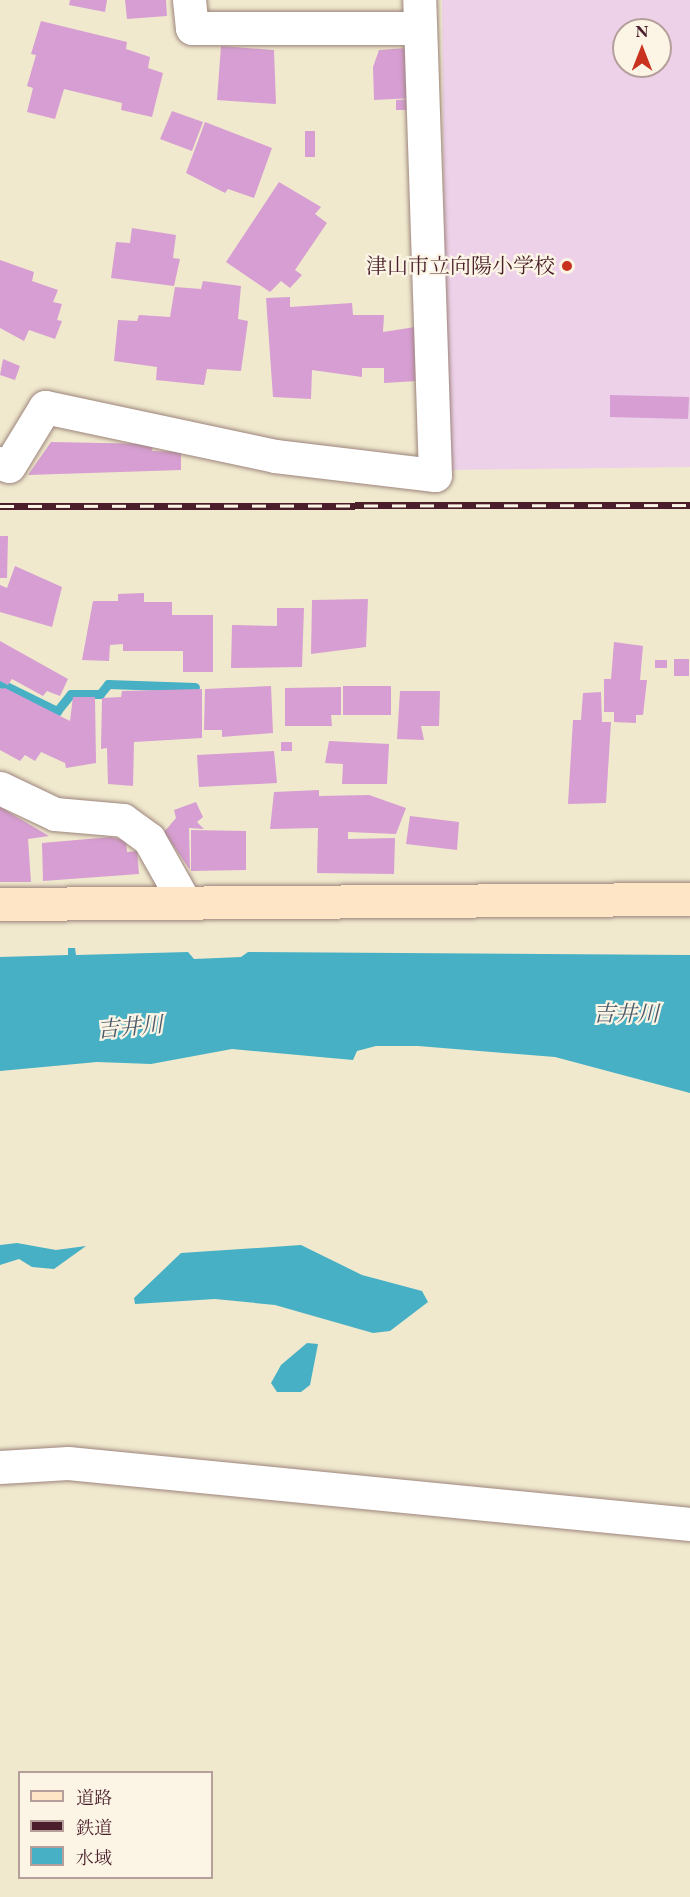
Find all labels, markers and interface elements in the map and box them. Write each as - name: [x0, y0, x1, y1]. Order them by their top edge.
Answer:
- north arrow: [612, 18, 672, 78]
- text: N: [636, 21, 648, 42]
- place label: 津山市立向陽小学校: [366, 253, 555, 279]
- marker: 津山市立向陽小学校: [560, 259, 574, 273]
- water label: 吉井川: [593, 1001, 659, 1027]
- water label: 吉井川: [96, 1011, 164, 1043]
- legend: [18, 1771, 213, 1879]
- text: 道路: [76, 1786, 112, 1809]
- text: 鉄道: [76, 1816, 112, 1839]
- text: 水域: [76, 1846, 112, 1869]

